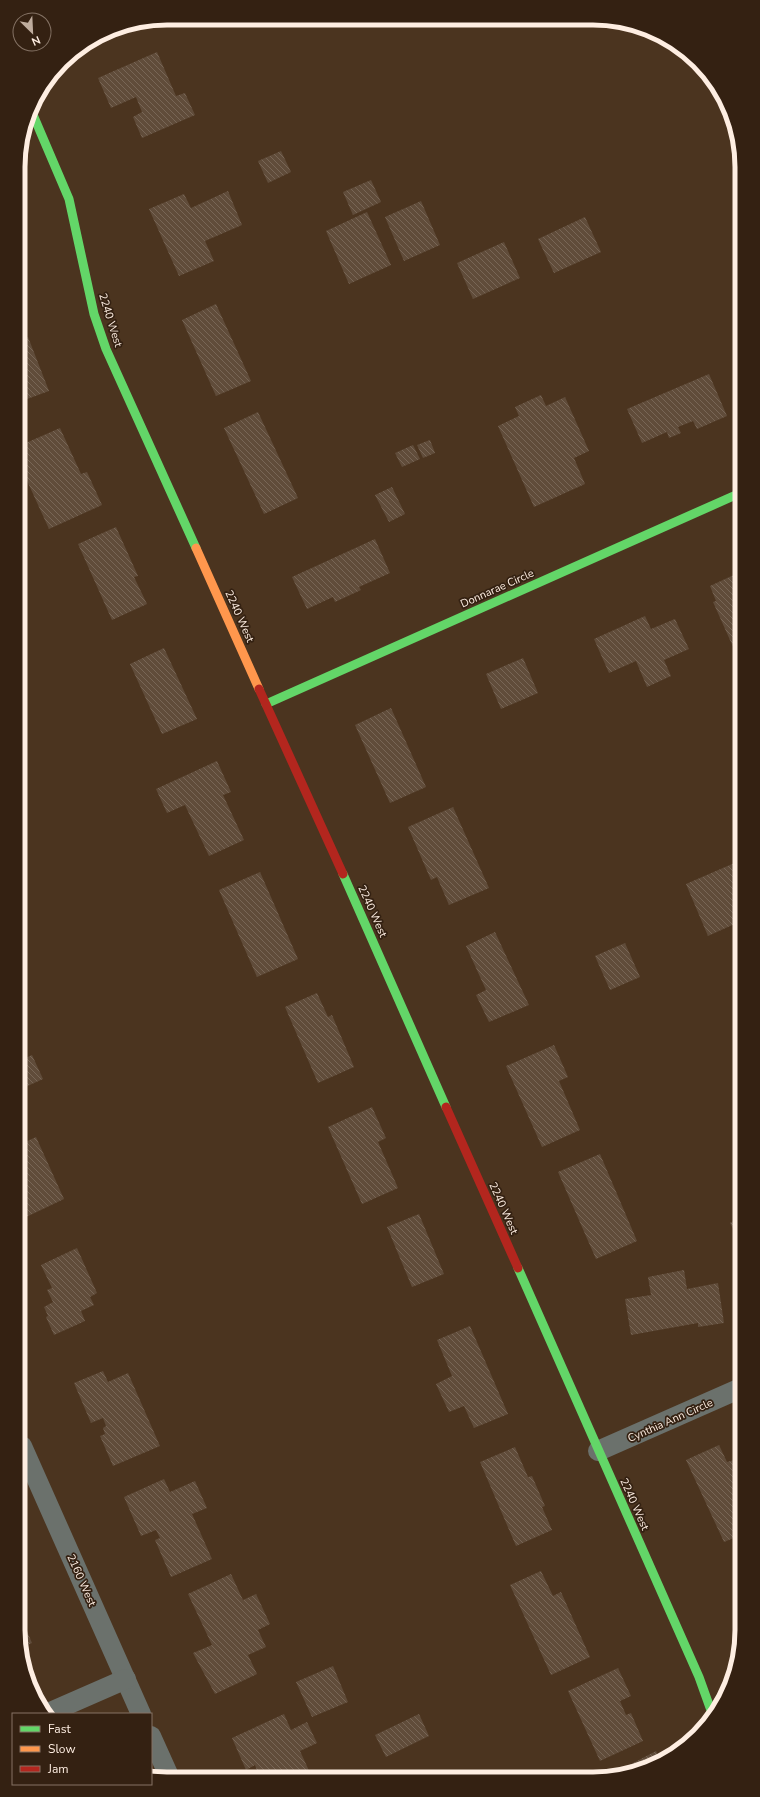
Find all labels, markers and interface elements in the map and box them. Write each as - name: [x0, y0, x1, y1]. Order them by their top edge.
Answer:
- north arrow: [12, 12, 52, 52]
- text: N: [29, 32, 43, 49]
- street label: 2240 West: [95, 291, 126, 349]
- street label: Donnarae Circle: [458, 565, 536, 611]
- street label: 2240 West: [221, 588, 258, 645]
- street label: 2240 West: [354, 883, 391, 940]
- street label: 2240 West: [485, 1180, 522, 1237]
- street label: Cynthia Ann Circle: [625, 1395, 715, 1446]
- street label: 2240 West: [616, 1476, 653, 1533]
- street label: 2160 West: [63, 1552, 100, 1609]
- legend: [12, 1713, 152, 1785]
- text: Fast: [48, 1721, 71, 1737]
- text: Slow: [48, 1741, 76, 1757]
- text: Jam: [47, 1761, 69, 1777]

